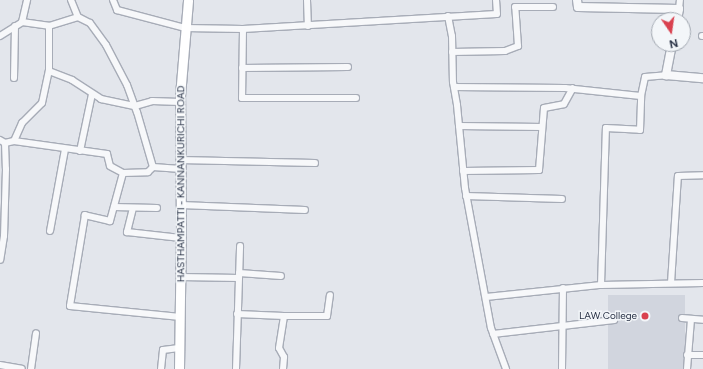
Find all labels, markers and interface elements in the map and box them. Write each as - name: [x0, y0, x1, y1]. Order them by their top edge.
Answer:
- north arrow: [651, 12, 691, 52]
- text: N: [668, 36, 679, 50]
- street label: HASTHAMPATTI - KANNANKURICHI ROAD: [175, 86, 187, 282]
- place label: LAW College: [579, 310, 637, 322]
- marker: LAW College: [640, 311, 650, 321]

